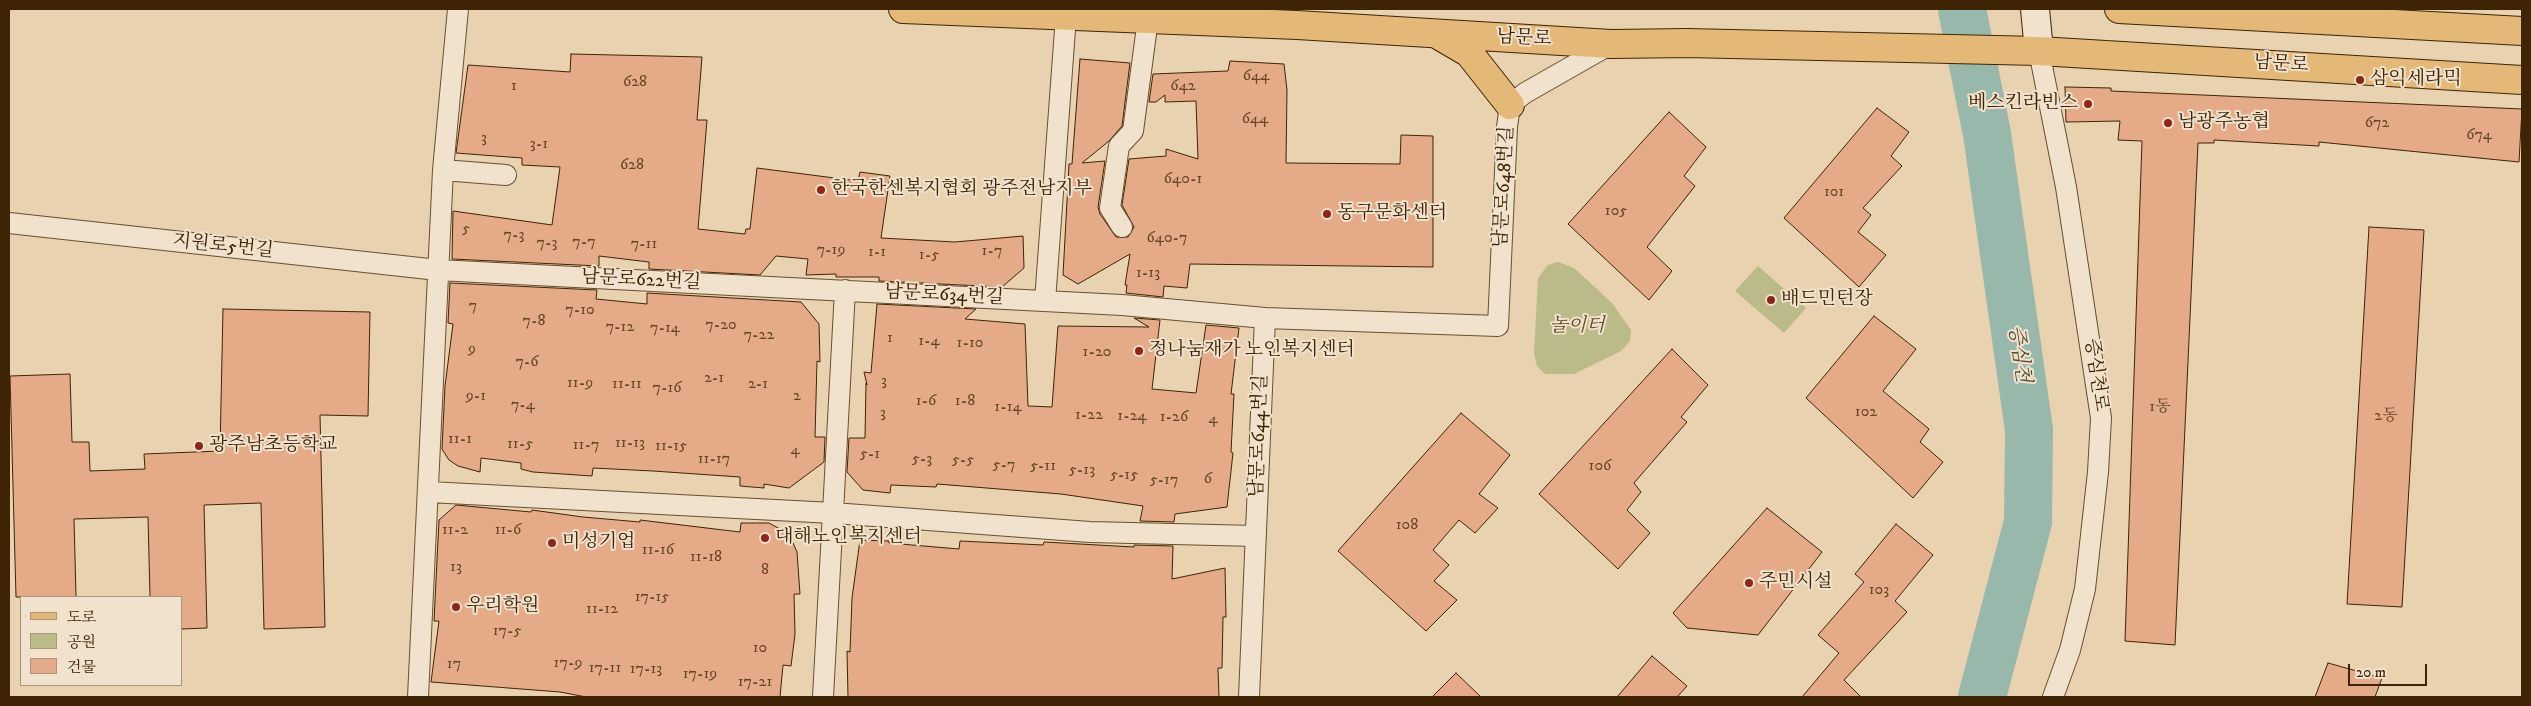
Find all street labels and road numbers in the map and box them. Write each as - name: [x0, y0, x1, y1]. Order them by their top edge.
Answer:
- street label: 남문로: [1496, 26, 1552, 52]
- street label: 남문로: [2253, 52, 2309, 78]
- street label: 남문로648번길: [1490, 125, 1520, 249]
- street label: 지원로5번길: [171, 230, 275, 264]
- street label: 남문로622번길: [580, 266, 702, 296]
- street label: 남문로634번길: [884, 281, 1004, 311]
- street label: 증심천로: [2079, 337, 2111, 413]
- street label: 남문로644번길: [1246, 374, 1274, 498]

